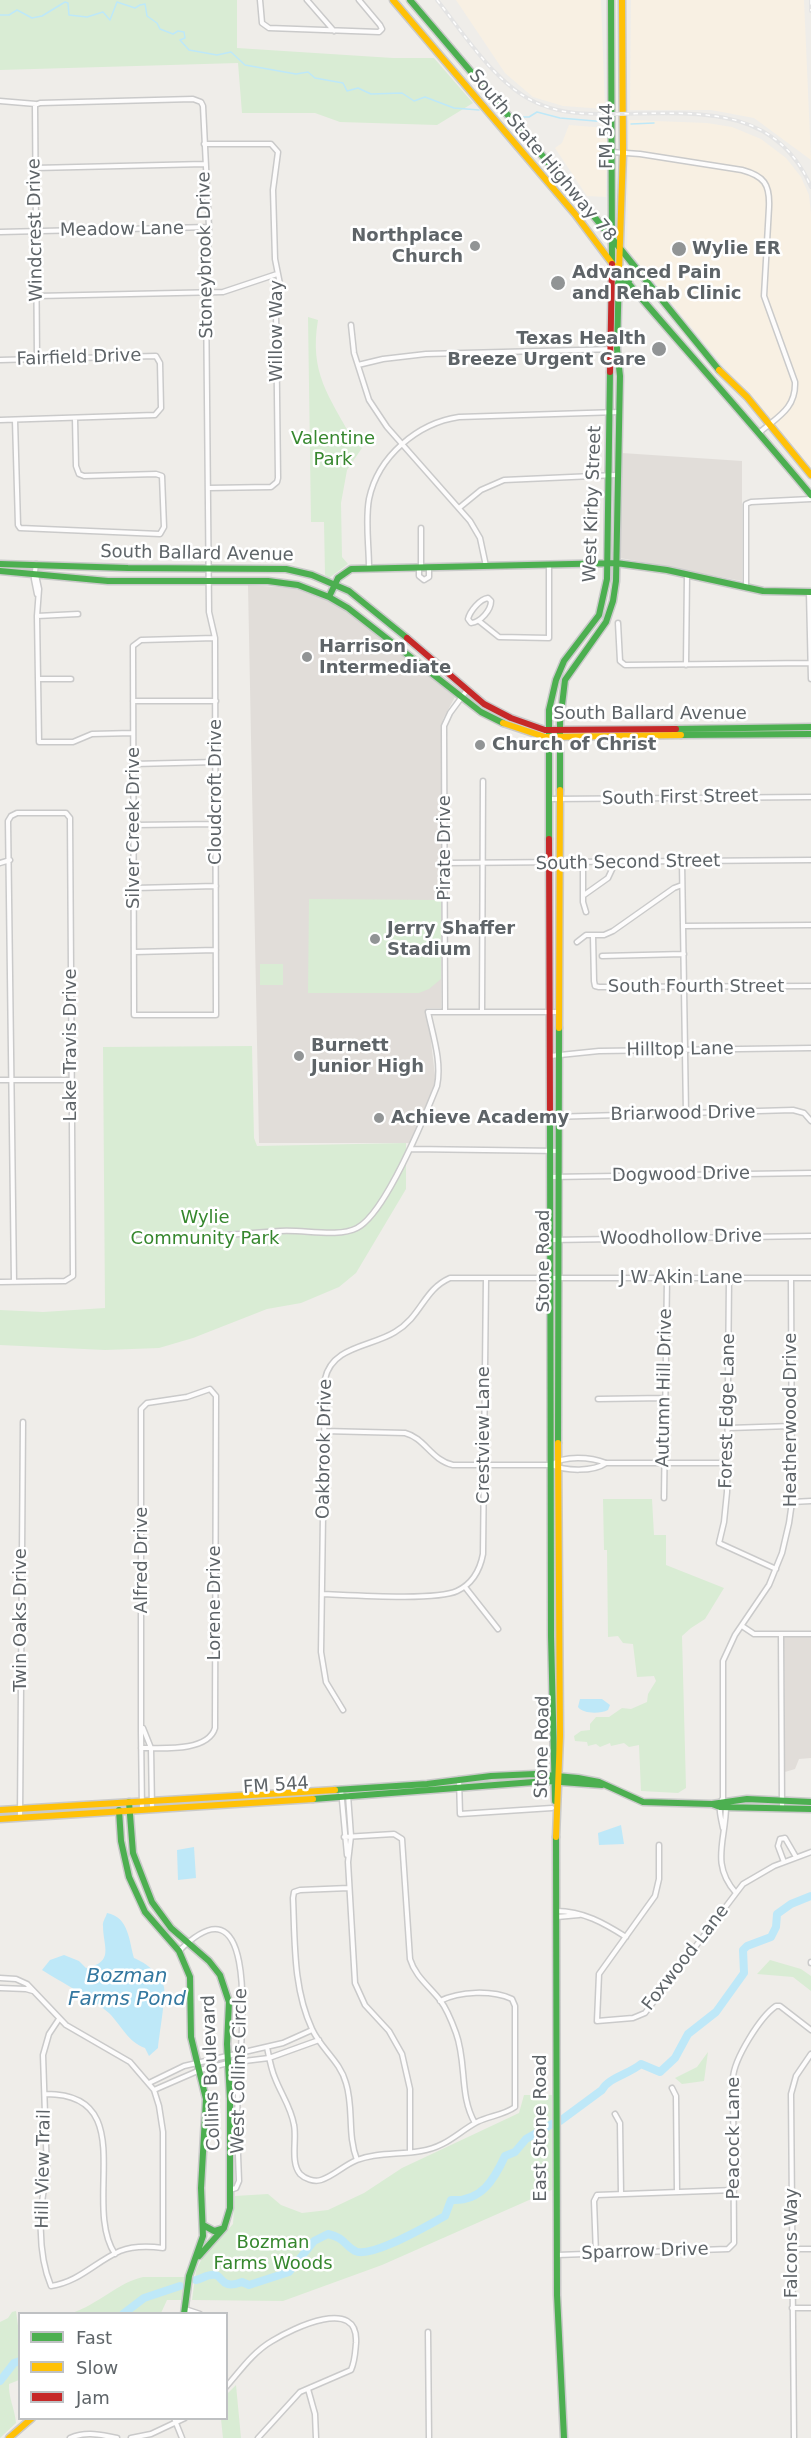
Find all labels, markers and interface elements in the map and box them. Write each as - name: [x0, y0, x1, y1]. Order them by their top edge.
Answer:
- street label: South State Highway 78: [464, 66, 620, 246]
- street label: FM 544: [596, 103, 618, 169]
- street label: Windcrest Drive: [24, 158, 48, 302]
- street label: Stoneybrook Drive: [194, 171, 218, 339]
- street label: Meadow Lane: [60, 218, 184, 242]
- place label: Northplace Church: [351, 225, 463, 268]
- place label: Wylie ER: [692, 238, 781, 260]
- marker: Northplace Church: [468, 239, 482, 253]
- marker: Wylie ER: [670, 240, 688, 258]
- place label: Advanced Pain and Rehab Clinic: [572, 262, 741, 304]
- marker: Advanced Pain and Rehab Clinic: [549, 274, 567, 292]
- street label: Willow Way: [266, 280, 288, 382]
- place label: Texas Health Breeze Urgent Care: [447, 328, 646, 370]
- marker: Texas Health Breeze Urgent Care: [650, 340, 668, 358]
- street label: Fairfield Drive: [16, 345, 142, 371]
- street label: West Kirby Street: [579, 425, 607, 583]
- park label: Valentine Park: [291, 428, 375, 470]
- street label: South Ballard Avenue: [100, 542, 294, 566]
- place label: Harrison Intermediate: [319, 636, 451, 678]
- marker: Harrison Intermediate: [300, 650, 314, 664]
- street label: South Ballard Avenue: [553, 703, 747, 725]
- street label: Cloudcroft Drive: [205, 719, 227, 865]
- place label: Church of Christ: [492, 734, 656, 756]
- marker: Church of Christ: [473, 738, 487, 752]
- street label: Silver Creek Drive: [123, 747, 145, 909]
- street label: South First Street: [602, 786, 758, 810]
- street label: Pirate Drive: [434, 795, 456, 901]
- street label: South Second Street: [535, 851, 721, 875]
- place label: Jerry Shaffer Stadium: [387, 918, 515, 960]
- marker: Jerry Shaffer Stadium: [368, 932, 382, 946]
- street label: Lake Travis Drive: [60, 968, 82, 1122]
- street label: South Fourth Street: [608, 976, 784, 998]
- place label: Burnett Junior High: [311, 1035, 424, 1078]
- street label: Hilltop Lane: [626, 1038, 734, 1062]
- marker: Burnett Junior High: [292, 1049, 306, 1063]
- street label: Briarwood Drive: [610, 1102, 756, 1126]
- place label: Achieve Academy: [391, 1107, 569, 1129]
- marker: Achieve Academy: [372, 1111, 386, 1125]
- street label: Dogwood Drive: [612, 1163, 750, 1187]
- park label: Wylie Community Park: [131, 1207, 279, 1250]
- street label: Stone Road: [533, 1210, 555, 1312]
- street label: Woodhollow Drive: [600, 1226, 762, 1250]
- street label: J W Akin Lane: [620, 1267, 742, 1289]
- street label: Autumn Hill Drive: [653, 1308, 677, 1468]
- street label: Forest Edge Lane: [716, 1333, 740, 1489]
- street label: Heatherwood Drive: [780, 1333, 802, 1507]
- street label: Crestview Lane: [473, 1366, 495, 1504]
- street label: Oakbrook Drive: [313, 1379, 337, 1519]
- street label: Alfred Drive: [131, 1507, 153, 1613]
- street label: Lorene Drive: [204, 1546, 226, 1660]
- street label: Twin Oaks Drive: [10, 1548, 32, 1692]
- street label: Stone Road: [531, 1695, 555, 1799]
- street label: FM 544: [242, 1773, 310, 1799]
- street label: Foxwood Lane: [638, 1901, 734, 2015]
- water label: Bozman Farms Pond: [68, 1965, 186, 2012]
- street label: West Collins Circle: [228, 1988, 252, 2154]
- street label: Collins Boulevard: [198, 1995, 226, 2151]
- street label: East Stone Road: [530, 2054, 552, 2202]
- street label: Peacock Lane: [723, 2077, 745, 2199]
- street label: Hill View Trail: [32, 2109, 56, 2229]
- street label: Falcons Way: [781, 2188, 803, 2298]
- park label: Bozman Farms Woods: [213, 2232, 333, 2274]
- street label: Sparrow Drive: [581, 2239, 709, 2265]
- legend: [18, 2312, 228, 2420]
- text: Fast: [76, 2327, 112, 2348]
- text: Slow: [76, 2357, 118, 2378]
- text: Jam: [76, 2387, 110, 2408]

